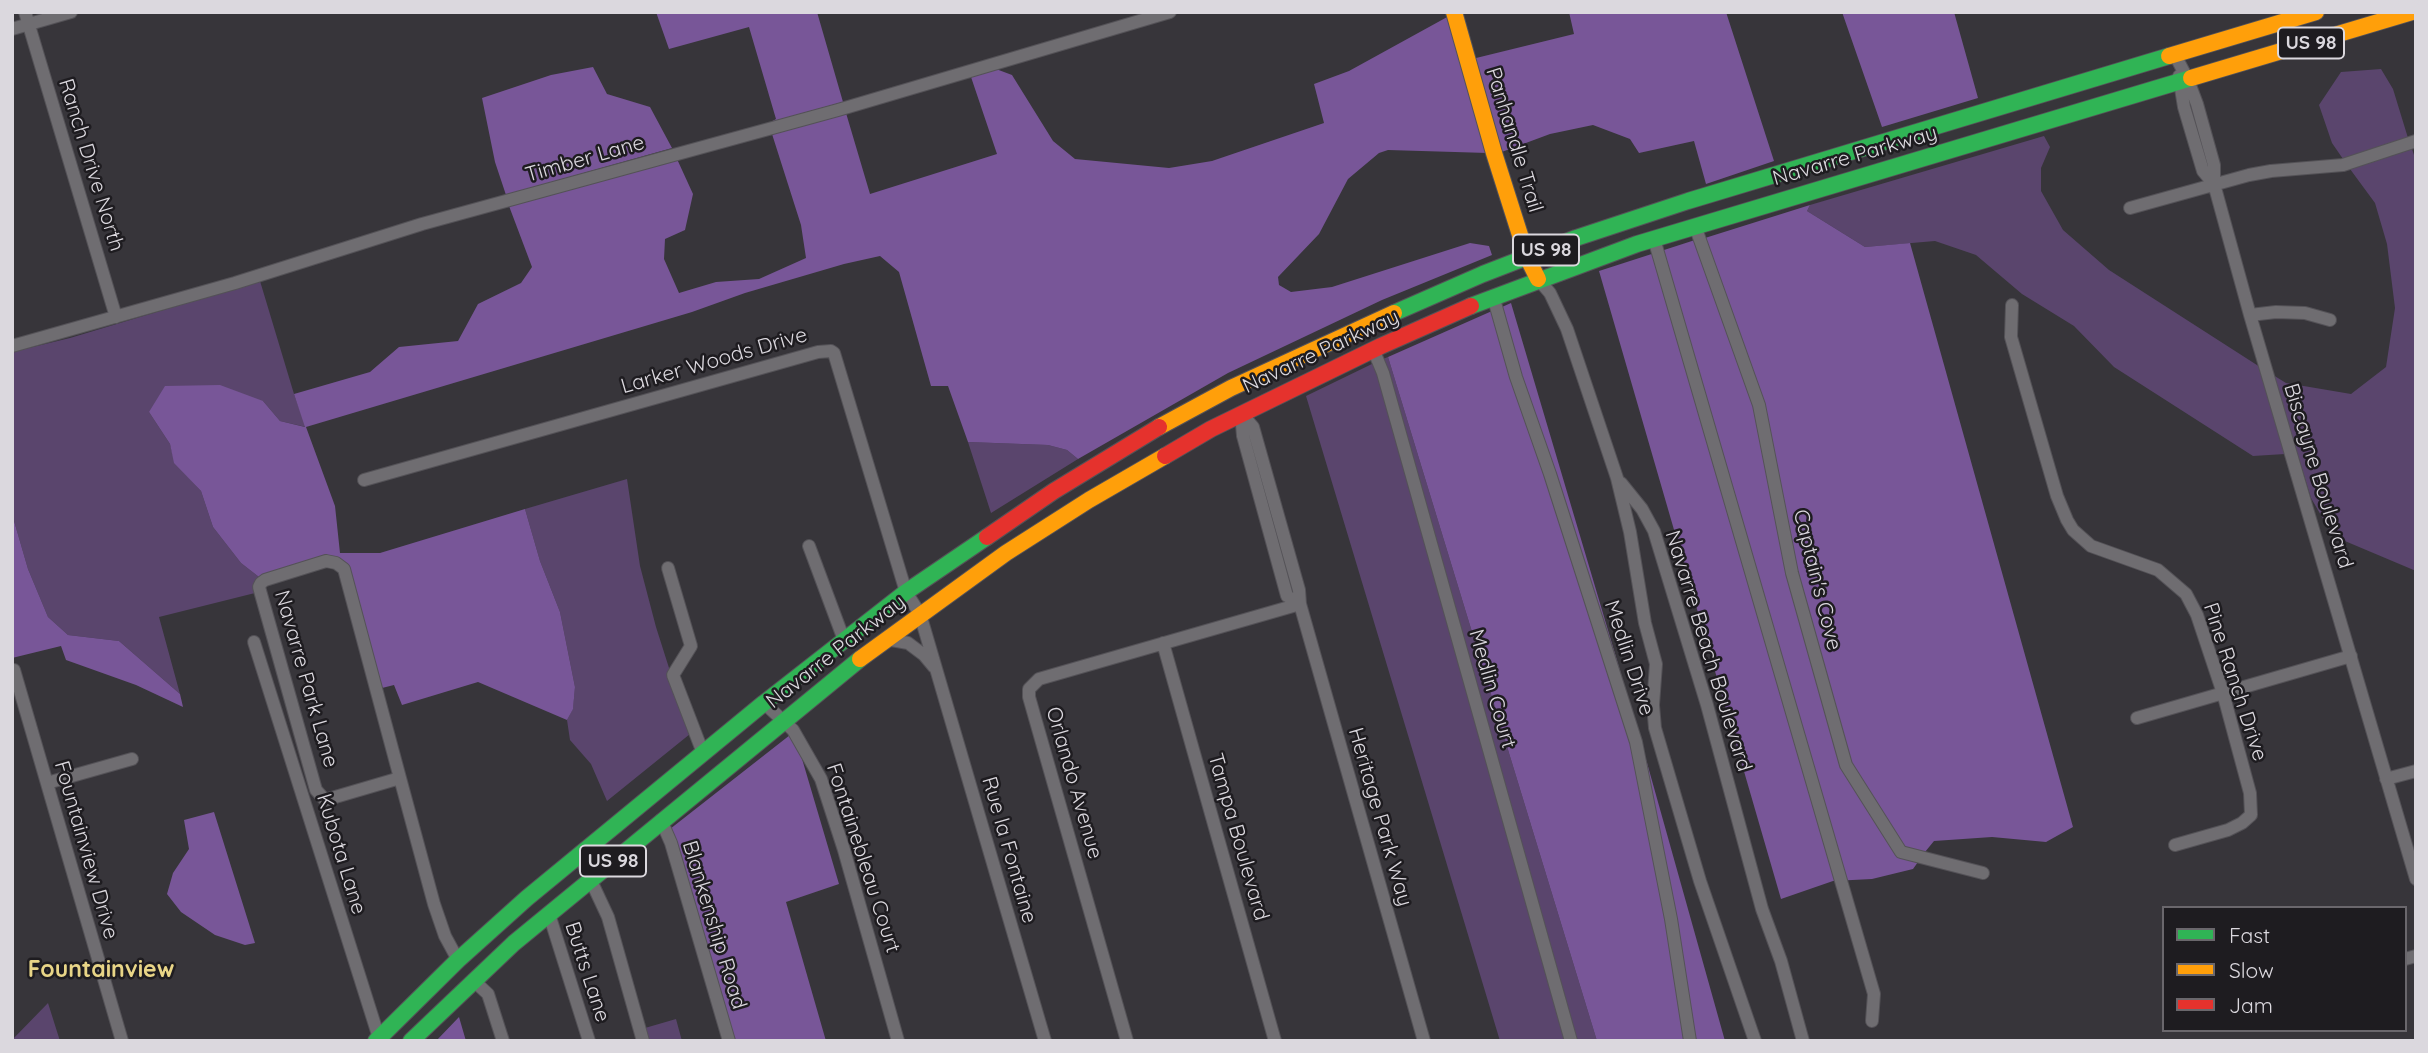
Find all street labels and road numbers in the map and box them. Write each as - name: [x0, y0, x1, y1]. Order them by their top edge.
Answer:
- road number: US 98: [2278, 28, 2344, 58]
- street label: Panhandle Trail: [1480, 64, 1548, 216]
- street label: Ranch Drive North: [53, 76, 129, 254]
- street label: Navarre Parkway: [1770, 120, 1940, 192]
- street label: Timber Lane: [523, 130, 647, 188]
- road number: US 98: [1513, 234, 1579, 266]
- street label: Navarre Parkway: [1239, 305, 1403, 399]
- street label: Larker Woods Drive: [618, 322, 810, 400]
- street label: Biscayne Boulevard: [2278, 380, 2358, 572]
- street label: Captain's Cove: [1787, 507, 1847, 653]
- street label: Navarre Beach Boulevard: [1659, 528, 1757, 774]
- street label: Navarre Park Lane: [269, 588, 343, 770]
- street label: Navarre Parkway: [761, 590, 911, 714]
- street label: Medlin Drive: [1599, 597, 1659, 719]
- street label: Pine Ranch Drive: [2198, 600, 2272, 764]
- street label: Medlin Court: [1463, 627, 1521, 751]
- street label: Orlando Avenue: [1040, 704, 1108, 862]
- street label: Heritage Park Way: [1342, 725, 1418, 909]
- street label: Tampa Boulevard: [1202, 751, 1274, 923]
- street label: Fountainview Drive: [48, 758, 124, 942]
- street label: Fontainebleau Court: [820, 760, 906, 956]
- street label: Rue la Fontaine: [976, 774, 1042, 926]
- street label: Kubota Lane: [311, 791, 371, 917]
- street label: Blankenship Road: [676, 838, 752, 1012]
- road number: US 98: [580, 846, 646, 876]
- street label: Butts Lane: [559, 919, 615, 1025]

